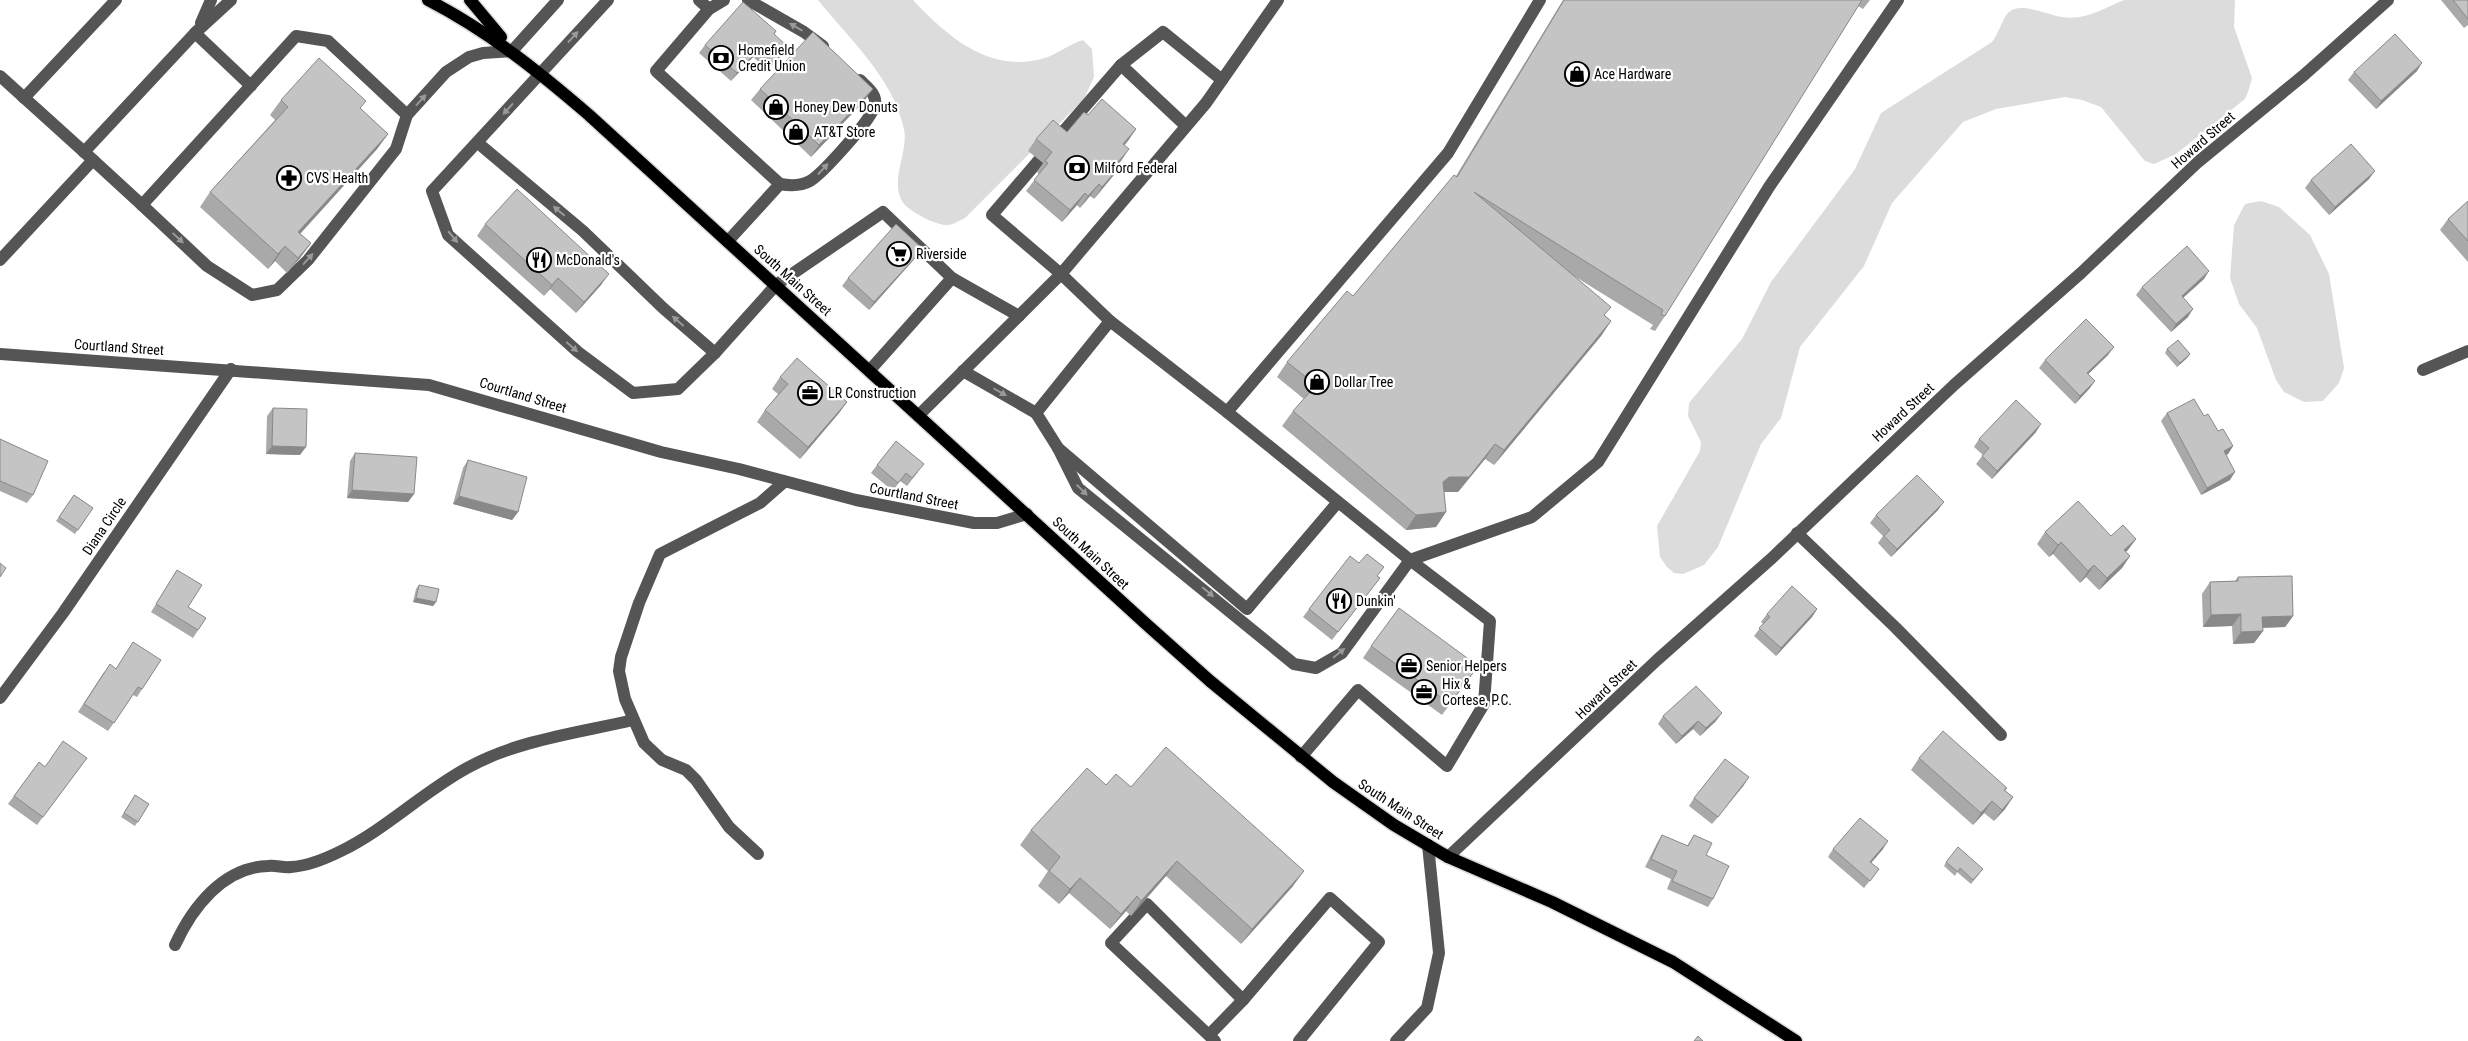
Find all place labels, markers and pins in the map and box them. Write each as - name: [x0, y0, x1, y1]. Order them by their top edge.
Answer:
- place label: Homefield Credit Union: [738, 42, 806, 74]
- bank icon: Homefield Credit Union: [708, 45, 734, 71]
- shop icon: Ace Hardware: [1564, 61, 1590, 87]
- place label: Ace Hardware: [1594, 66, 1672, 82]
- shop icon: Honey Dew Donuts: [763, 94, 789, 120]
- place label: Honey Dew Donuts: [794, 99, 898, 115]
- shop icon: AT&T Store: [783, 119, 809, 145]
- place label: AT&T Store: [814, 124, 876, 140]
- bank icon: Milford Federal: [1064, 155, 1090, 181]
- place label: Milford Federal: [1094, 160, 1177, 176]
- pharmacy icon: CVS Health: [276, 165, 302, 191]
- place label: CVS Health: [306, 170, 368, 186]
- supermarket icon: Riverside: [886, 241, 912, 267]
- place label: Riverside: [916, 246, 967, 262]
- restaurant icon: McDonald's: [526, 247, 552, 273]
- place label: McDonald's: [556, 252, 620, 268]
- shop icon: Dollar Tree: [1304, 369, 1330, 395]
- place label: Dollar Tree: [1334, 374, 1394, 390]
- office icon: LR Construction: [797, 380, 823, 406]
- place label: LR Construction: [828, 385, 916, 401]
- restaurant icon: Dunkin': [1326, 588, 1352, 614]
- place label: Dunkin': [1356, 593, 1396, 609]
- office icon: Senior Helpers: [1396, 653, 1422, 679]
- place label: Senior Helpers: [1426, 658, 1507, 674]
- place label: Hix & Cortese, P.C.: [1442, 676, 1512, 708]
- office icon: Hix & Cortese, P.C.: [1411, 679, 1437, 705]

